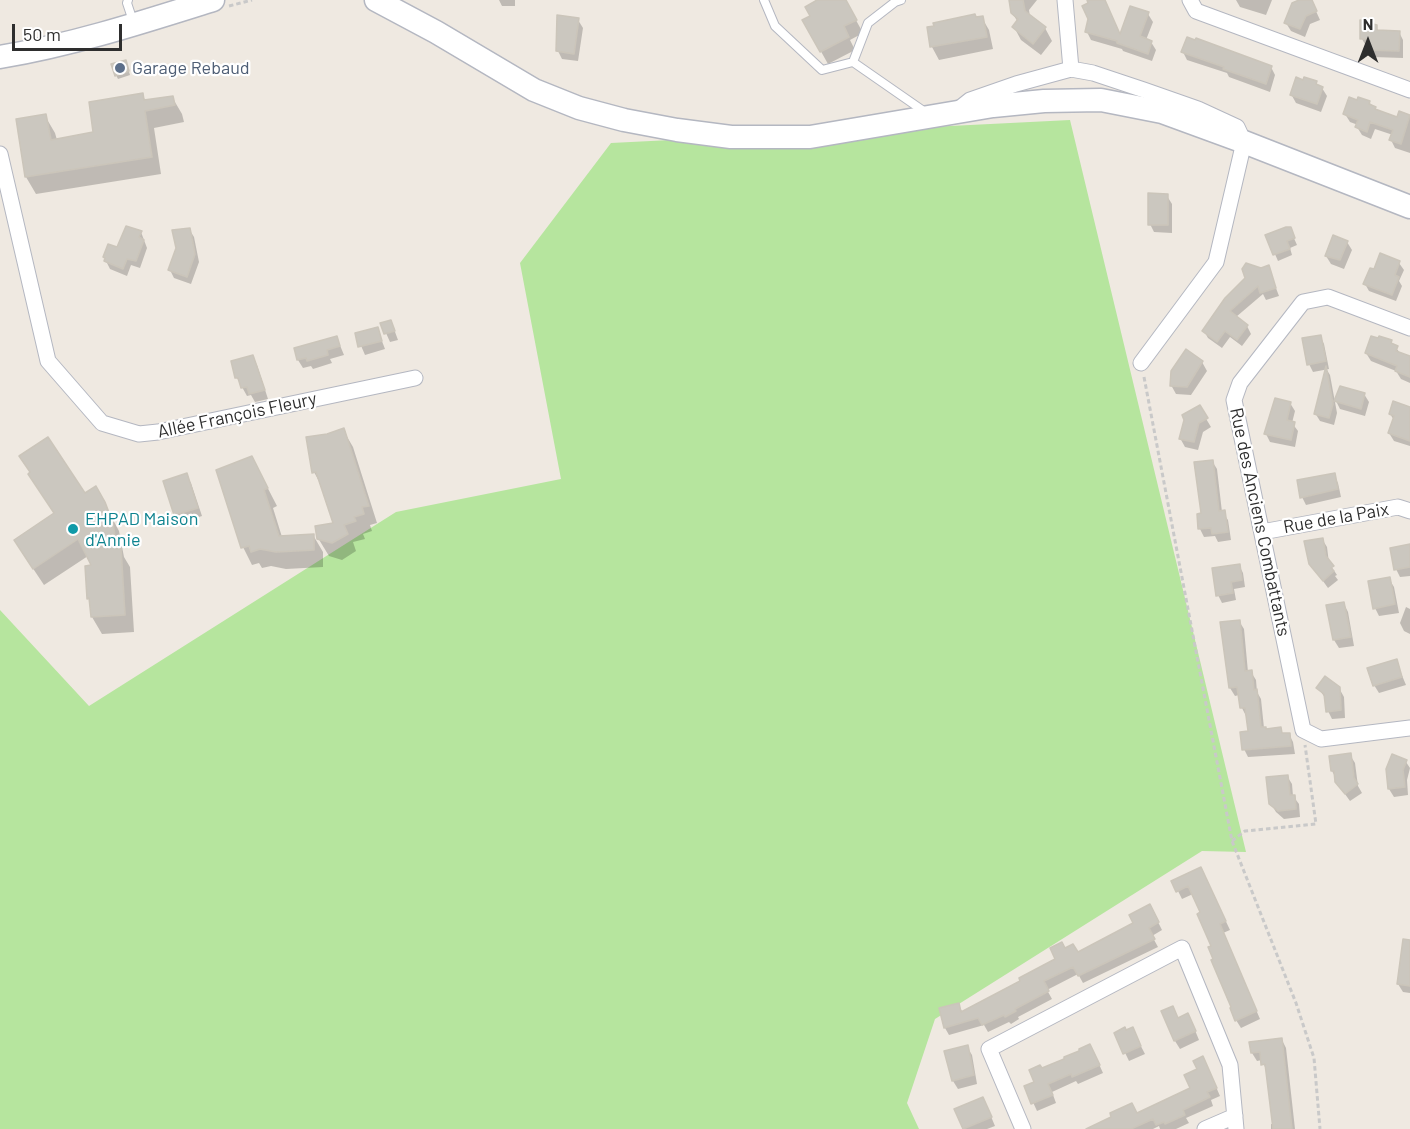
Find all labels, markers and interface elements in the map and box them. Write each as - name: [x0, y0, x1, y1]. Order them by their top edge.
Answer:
- scale bar: [15, 12, 124, 50]
- north arrow: [1338, 12, 1398, 72]
- text: N: [1363, 14, 1373, 33]
- text: 50 m: [23, 23, 61, 45]
- place label: Garage Rebaud: [132, 57, 250, 79]
- marker: Garage Rebaud: [113, 61, 127, 75]
- street label: Allée François Fleury: [155, 388, 319, 442]
- street label: Rue des Anciens Combattants: [1225, 406, 1295, 638]
- street label: Rue de la Paix: [1282, 498, 1390, 538]
- place label: EHPAD Maison d'Annie: [85, 508, 198, 550]
- marker: EHPAD Maison d'Annie: [66, 522, 80, 536]

